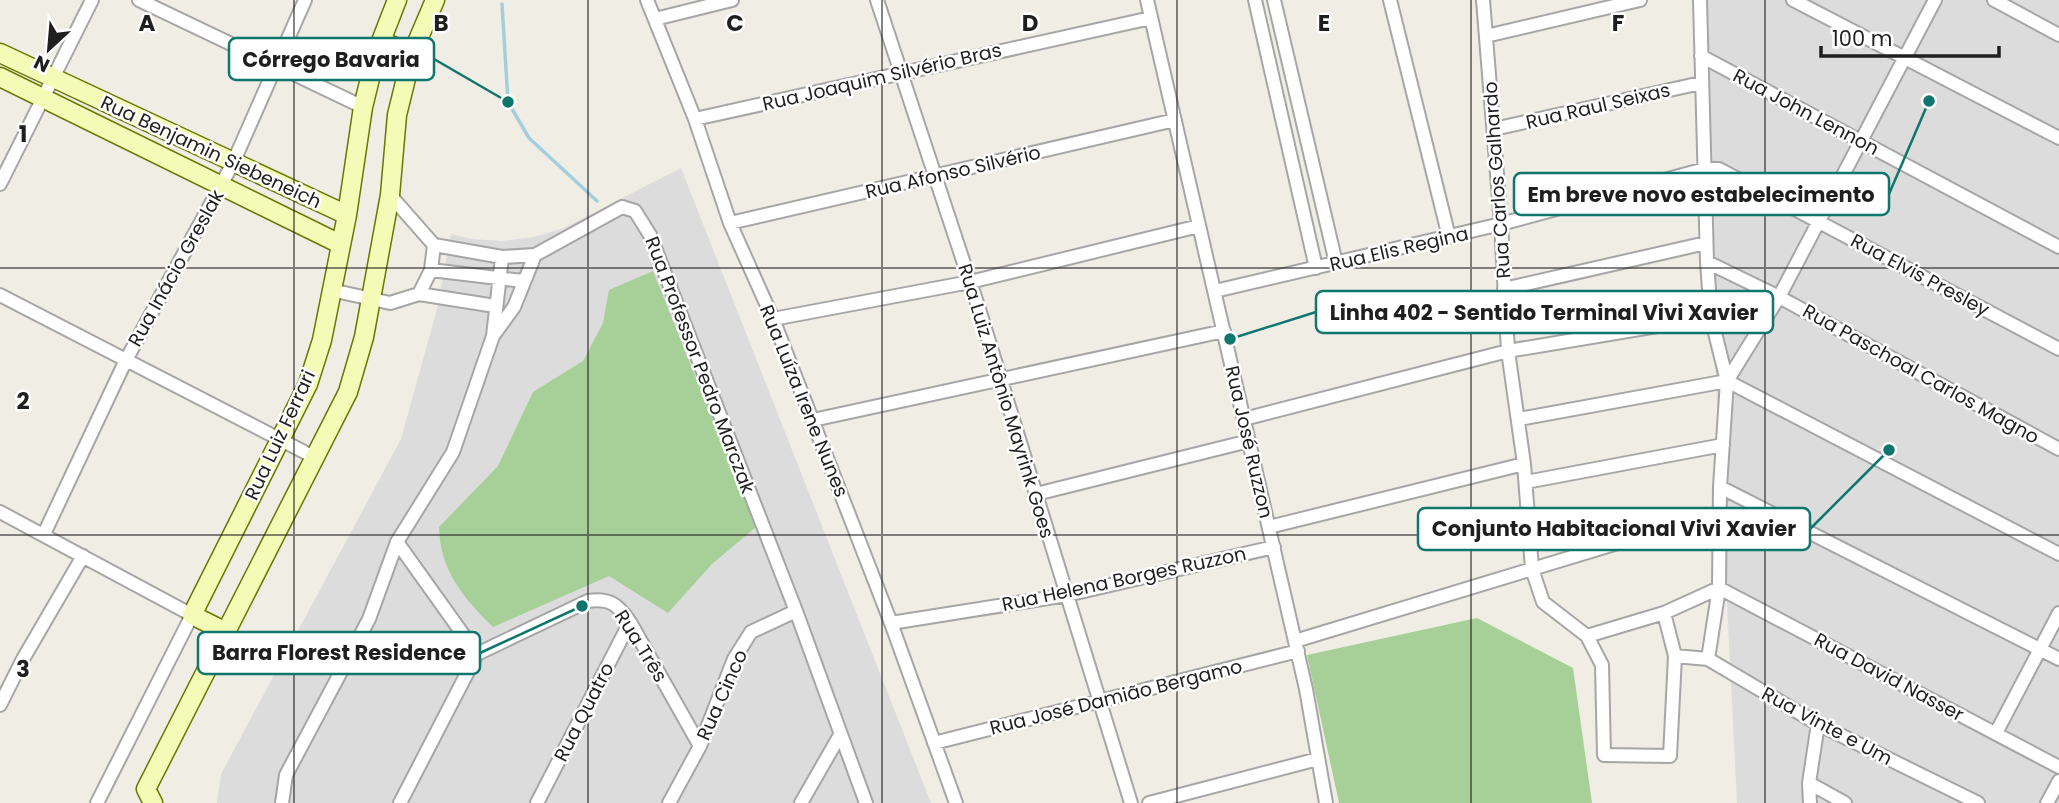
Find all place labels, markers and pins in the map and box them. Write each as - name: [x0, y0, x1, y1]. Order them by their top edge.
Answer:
- callout: Córrego Bavaria: [229, 38, 434, 80]
- callout: Em breve novo estabelecimento: [1514, 173, 1889, 215]
- callout: Linha 402 - Sentido Terminal Vivi Xavier: [1316, 291, 1773, 333]
- callout: Conjunto Habitacional Vivi Xavier: [1418, 508, 1810, 550]
- callout: Barra Florest Residence: [198, 632, 480, 674]

